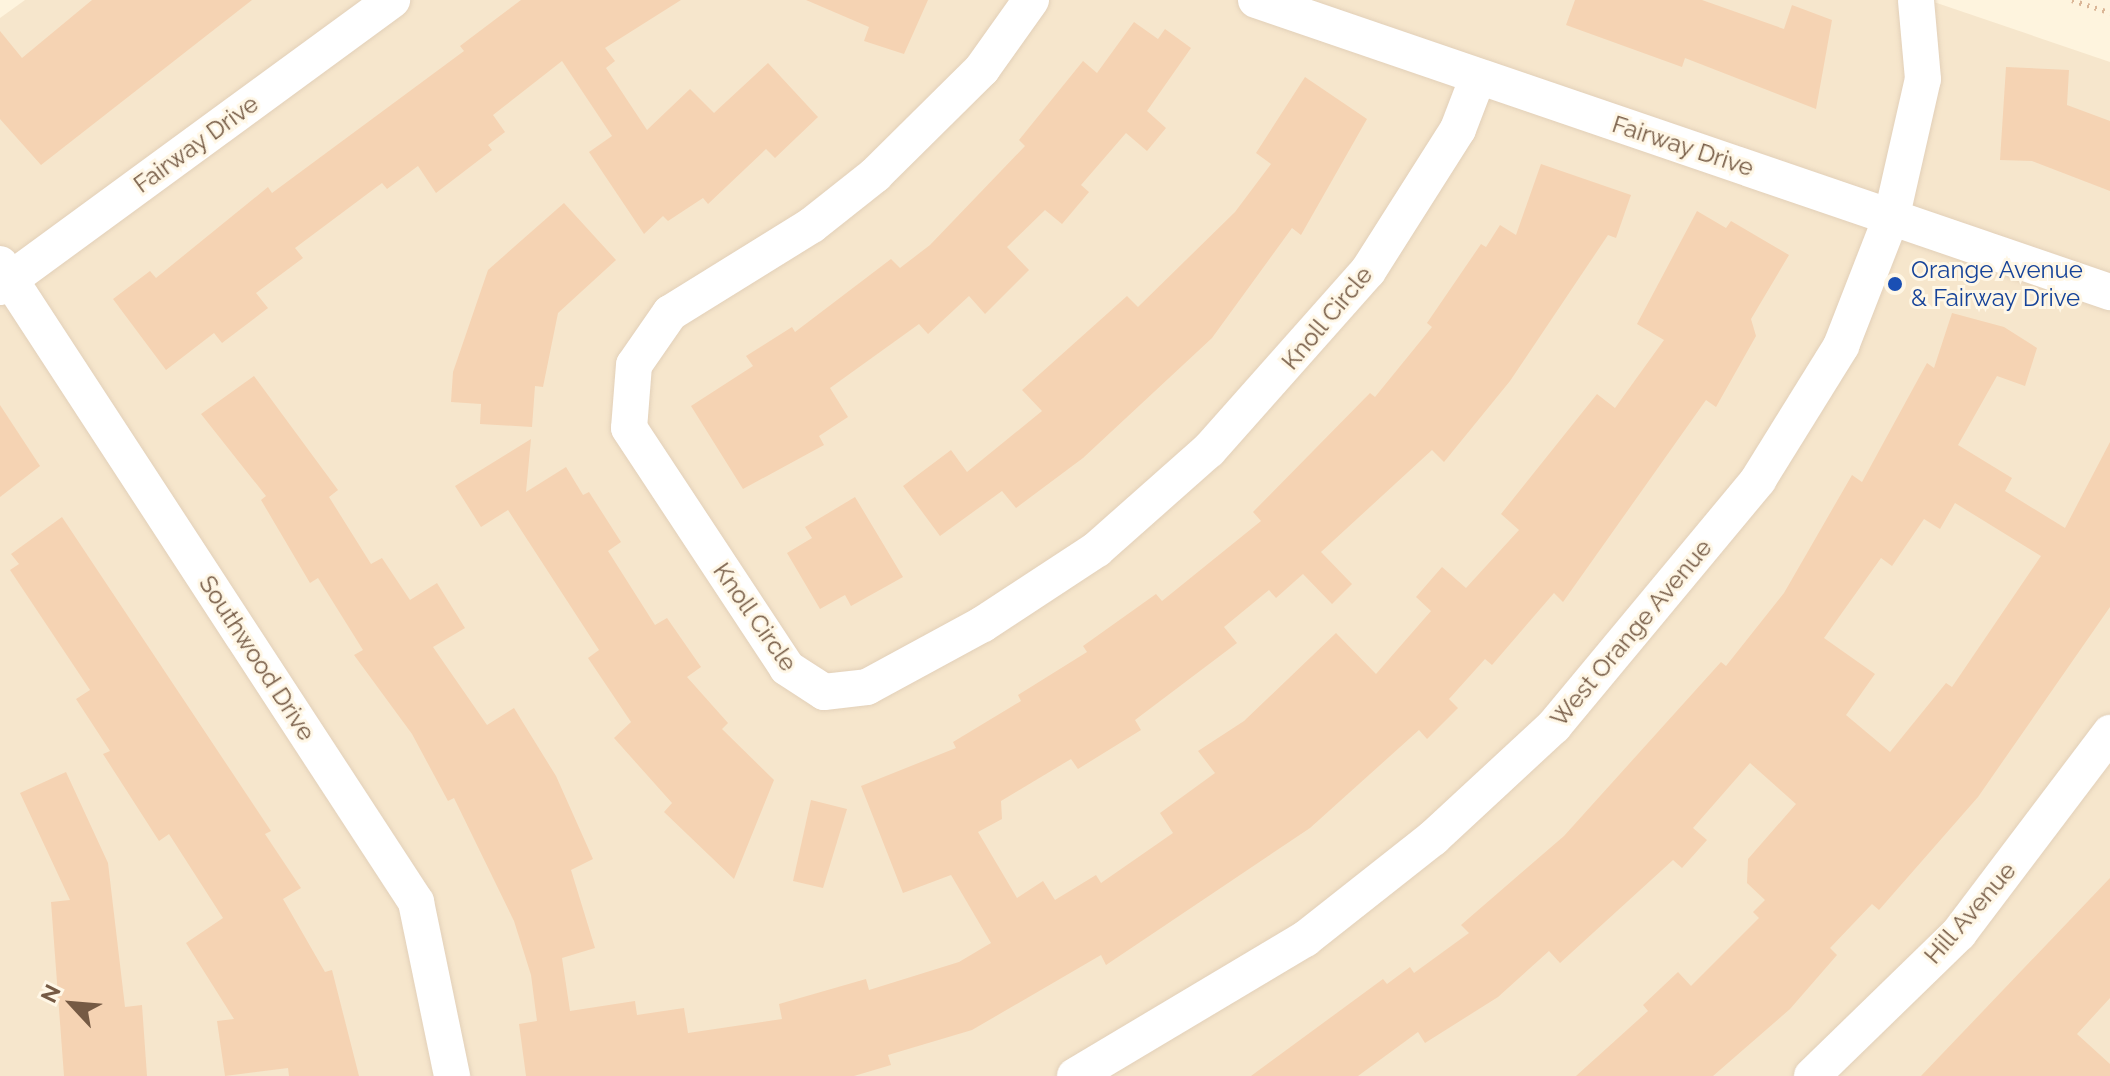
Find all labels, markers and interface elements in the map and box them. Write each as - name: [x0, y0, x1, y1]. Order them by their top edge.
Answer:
- street label: Fairway Drive: [128, 89, 264, 199]
- street label: Fairway Drive: [1608, 109, 1758, 183]
- place label: Orange Avenue & Fairway Drive: [1911, 256, 2084, 312]
- street label: Knoll Circle: [1275, 260, 1379, 376]
- marker: Orange Avenue & Fairway Drive: [1886, 275, 1904, 293]
- street label: West Orange Avenue: [1544, 533, 1718, 733]
- street label: Knoll Circle: [707, 557, 803, 677]
- street label: Southwood Drive: [193, 570, 321, 746]
- street label: Hill Avenue: [1918, 856, 2022, 970]
- north arrow: [32, 964, 112, 1044]
- text: N: [35, 980, 66, 1007]

